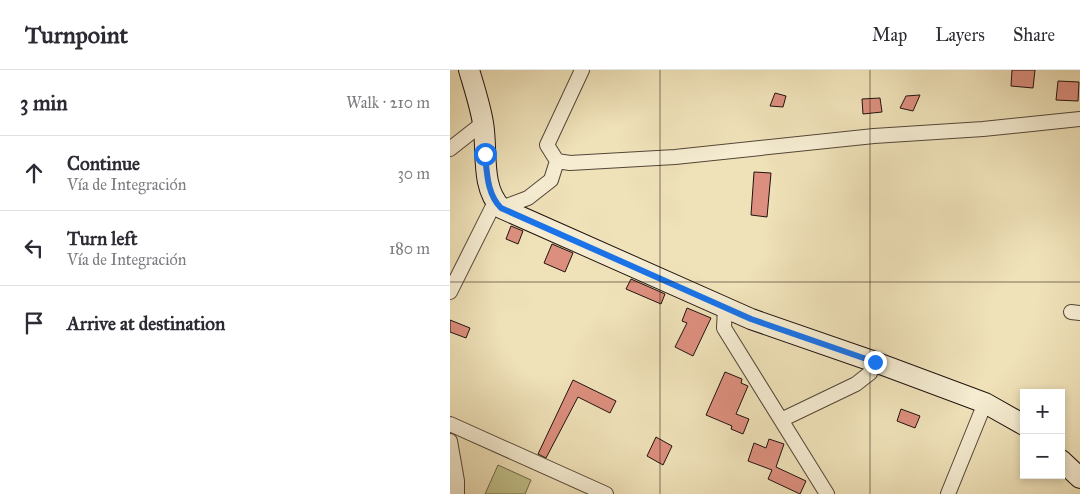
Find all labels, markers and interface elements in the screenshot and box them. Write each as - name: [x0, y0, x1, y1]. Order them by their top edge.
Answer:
- text: Turnpoint: [25, 20, 128, 50]
- text: Map: [872, 24, 907, 46]
- text: Layers: [935, 24, 985, 46]
- text: Share: [1013, 24, 1055, 46]
- text: 3 min: [20, 90, 68, 116]
- text: Walk · 210 m: [346, 93, 430, 112]
- route start: [474, 143, 497, 166]
- text: Continue: [67, 152, 140, 175]
- icon: ahead: [20, 159, 48, 187]
- text: 30 m: [397, 164, 430, 183]
- text: Vía de Integración: [67, 175, 186, 194]
- text: Turn left: [67, 227, 137, 250]
- icon: left: [20, 234, 48, 262]
- text: 180 m: [389, 239, 430, 258]
- text: Vía de Integración: [67, 250, 186, 269]
- icon: arrive: [20, 309, 48, 337]
- text: Arrive at destination: [67, 312, 225, 335]
- route end: [864, 351, 887, 374]
- map controls: [1020, 389, 1065, 479]
- button: +: [1020, 389, 1065, 434]
- button: −: [1020, 434, 1065, 479]

